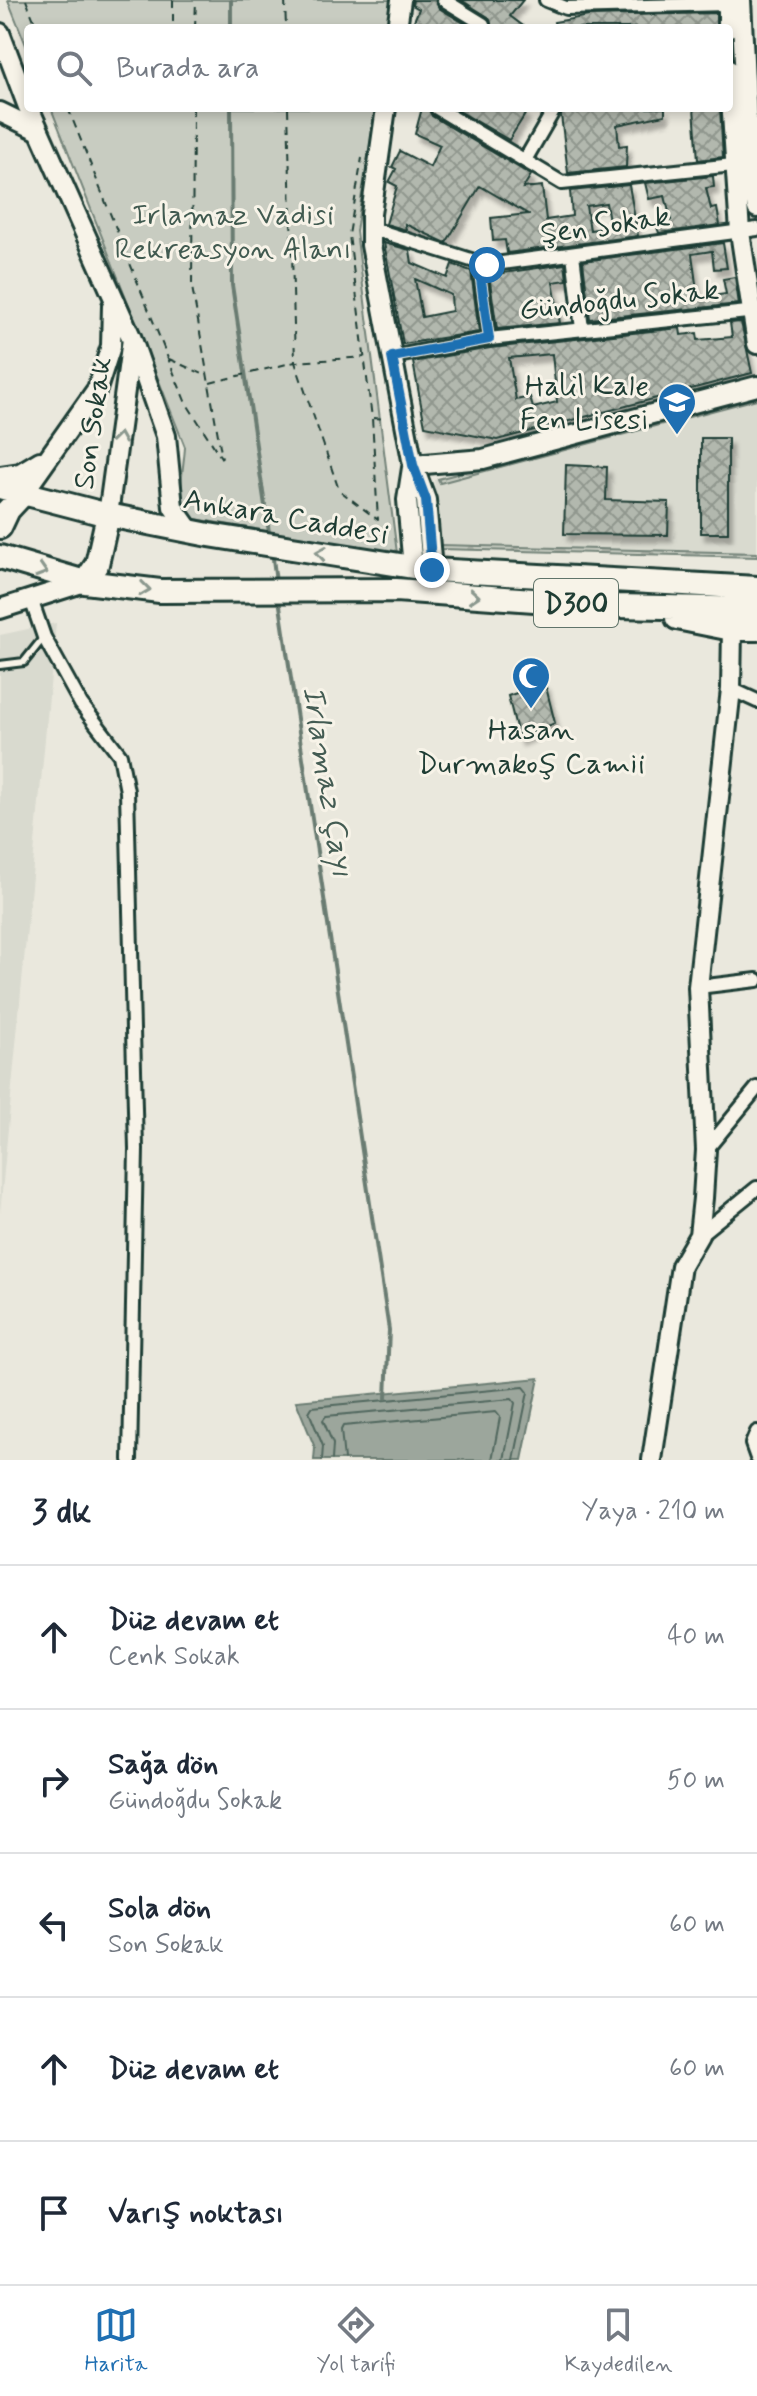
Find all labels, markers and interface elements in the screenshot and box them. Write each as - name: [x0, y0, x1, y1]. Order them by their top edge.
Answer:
- search box: [24, 24, 733, 112]
- icon: search: [52, 46, 96, 90]
- text: Burada ara: [116, 49, 259, 88]
- park label: Irlamaz Vadisi Rekreasyon Alanı: [115, 196, 352, 269]
- street label: Şen Sokak: [538, 197, 673, 254]
- route start: [469, 247, 505, 283]
- street label: Gündoğdu Sokak: [517, 271, 721, 330]
- street label: Son Sokak: [65, 354, 122, 492]
- place label: Halil Kale Fen Lisesi: [520, 367, 649, 440]
- school or university icon: Halil Kale Fen Lisesi: [656, 381, 698, 436]
- one-way arrow: [110, 431, 127, 444]
- street label: Ankara Caddesi: [180, 480, 391, 555]
- one-way arrow: [314, 545, 328, 562]
- route end: [414, 552, 450, 588]
- one-way arrow: [35, 561, 49, 577]
- road number: D300: [534, 579, 618, 627]
- one-way arrow: [139, 581, 152, 598]
- one-way arrow: [468, 587, 481, 604]
- mosque icon: Hasan Durmakoş Camii: [510, 655, 552, 710]
- water label: Irlamaz Çayı: [291, 683, 363, 880]
- place label: Hasan Durmakoş Camii: [417, 711, 645, 784]
- text: 3 dk: [32, 1490, 91, 1535]
- text: Yaya · 210 m: [582, 1495, 725, 1529]
- text: Düz devam et: [108, 1601, 279, 1640]
- icon: ahead: [32, 1615, 76, 1659]
- text: 40 m: [667, 1620, 725, 1654]
- text: Cenk Sokak: [108, 1640, 240, 1674]
- text: Sağa dön: [108, 1745, 218, 1784]
- icon: right: [32, 1759, 76, 1803]
- text: 50 m: [667, 1764, 725, 1798]
- text: Gündoğdu Sokak: [108, 1784, 282, 1818]
- text: Sola dön: [108, 1889, 211, 1928]
- icon: left: [32, 1903, 76, 1947]
- text: 60 m: [669, 1908, 725, 1942]
- text: Son Sokak: [108, 1928, 224, 1962]
- icon: ahead: [32, 2047, 76, 2091]
- text: Düz devam et: [108, 2050, 279, 2089]
- text: 60 m: [669, 2052, 725, 2086]
- icon: arrive: [32, 2191, 76, 2235]
- text: Varış noktası: [108, 2194, 284, 2233]
- tab: Harita: [85, 2303, 148, 2379]
- tab: Yol tarifi: [317, 2303, 395, 2379]
- tab: Kaydedilen: [564, 2303, 672, 2379]

